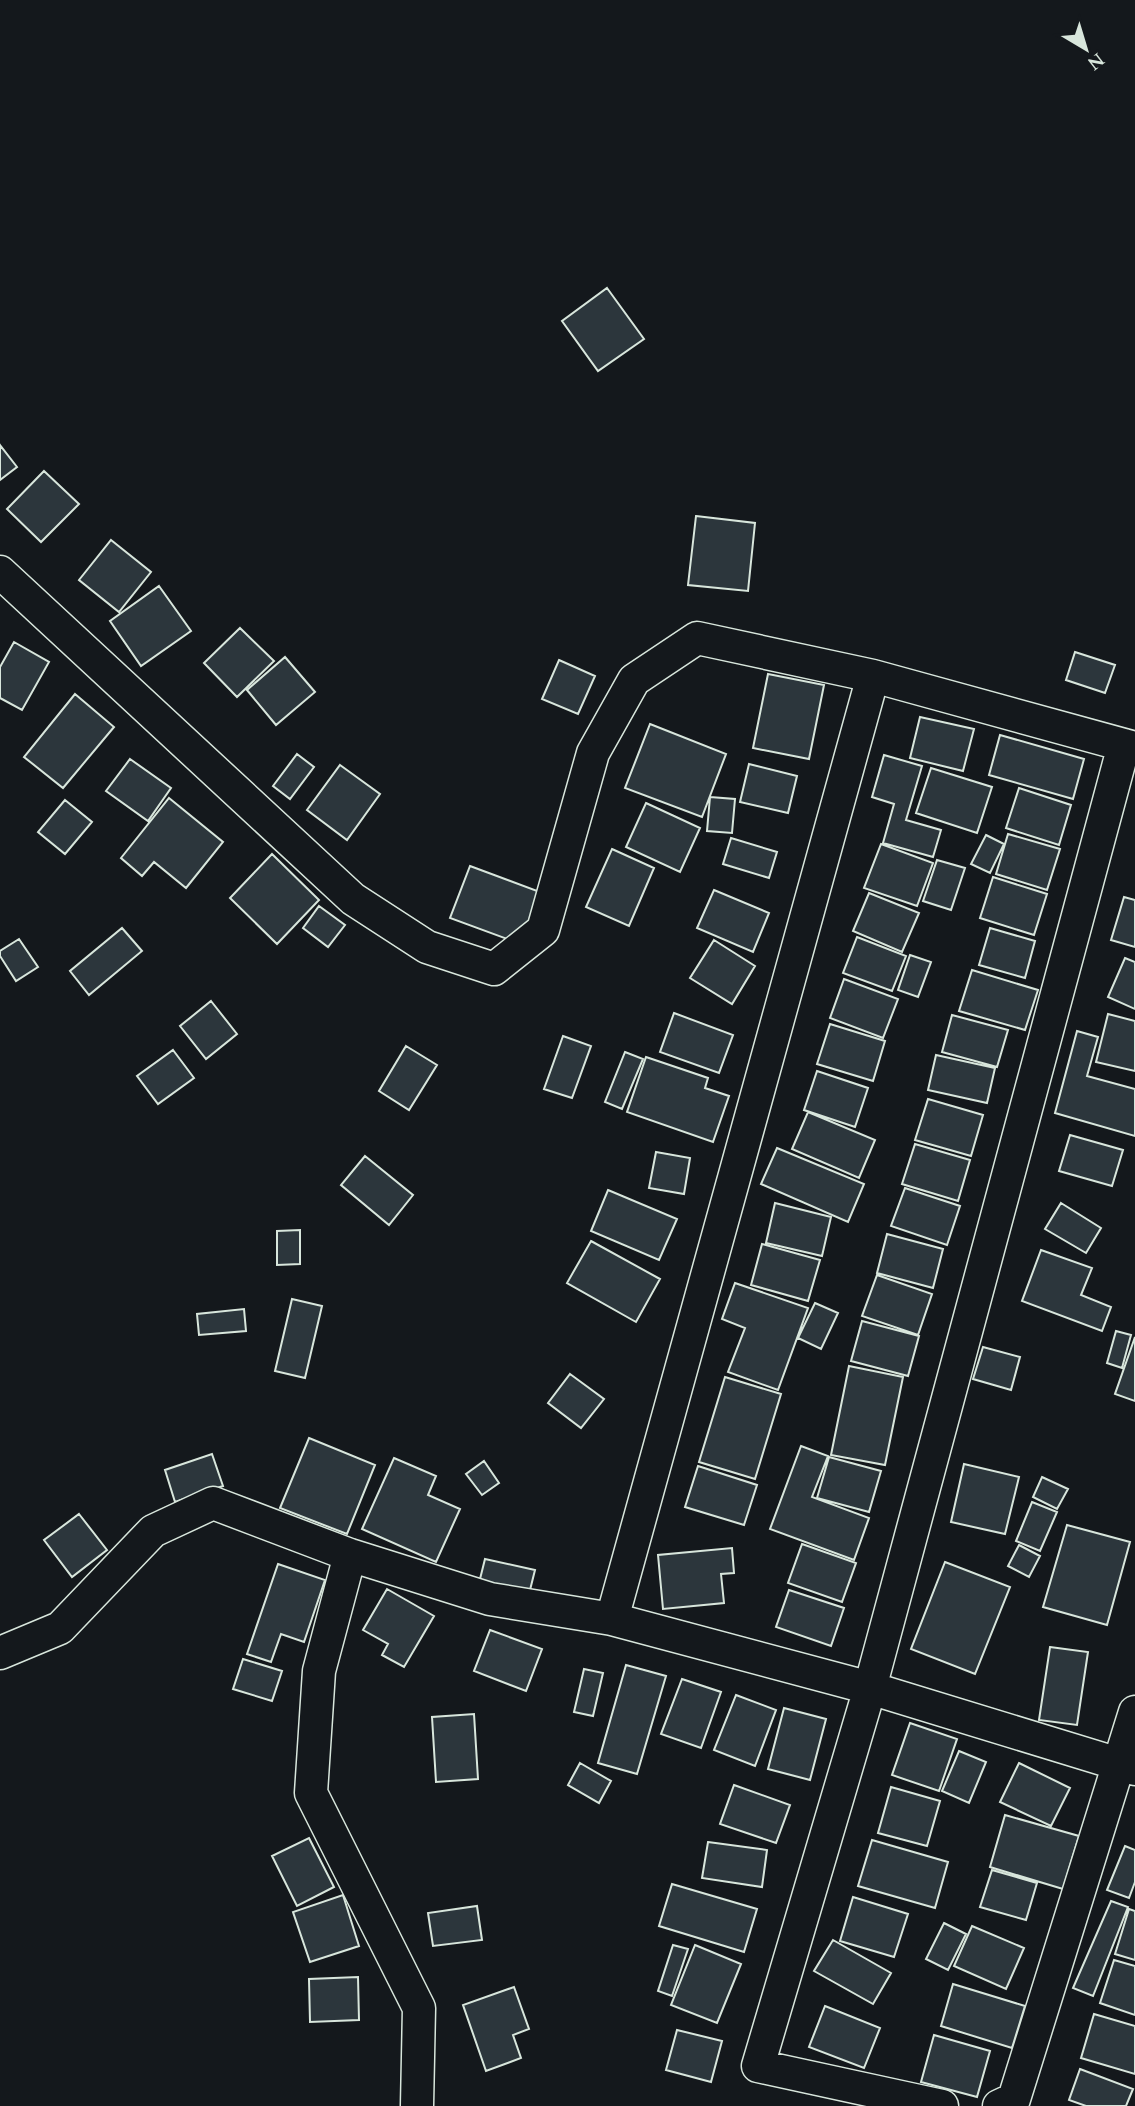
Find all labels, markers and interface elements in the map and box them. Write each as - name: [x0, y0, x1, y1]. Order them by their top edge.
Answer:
- north arrow: [1051, 14, 1121, 84]
- text: N: [1081, 45, 1111, 77]

